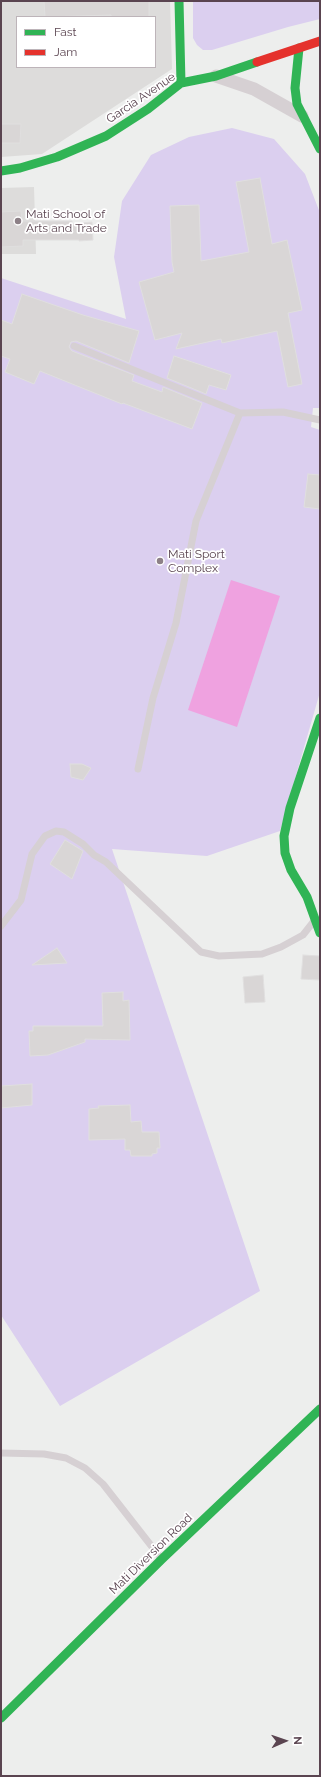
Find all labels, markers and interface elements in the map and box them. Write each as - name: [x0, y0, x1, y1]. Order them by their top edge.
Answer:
- legend: [16, 16, 156, 68]
- text: Fast: [54, 25, 77, 39]
- text: Jam: [54, 45, 77, 59]
- street label: Garcia Avenue: [104, 70, 178, 126]
- place label: Mati School of Arts and Trade: [26, 207, 107, 235]
- marker: Mati School of Arts and Trade: [13, 216, 23, 226]
- place label: Mati Sport Complex: [168, 547, 225, 575]
- marker: Mati Sport Complex: [155, 556, 165, 566]
- street label: Mati Diversion Road: [107, 1511, 195, 1597]
- north arrow: [265, 1721, 305, 1761]
- text: N: [291, 1736, 304, 1745]

